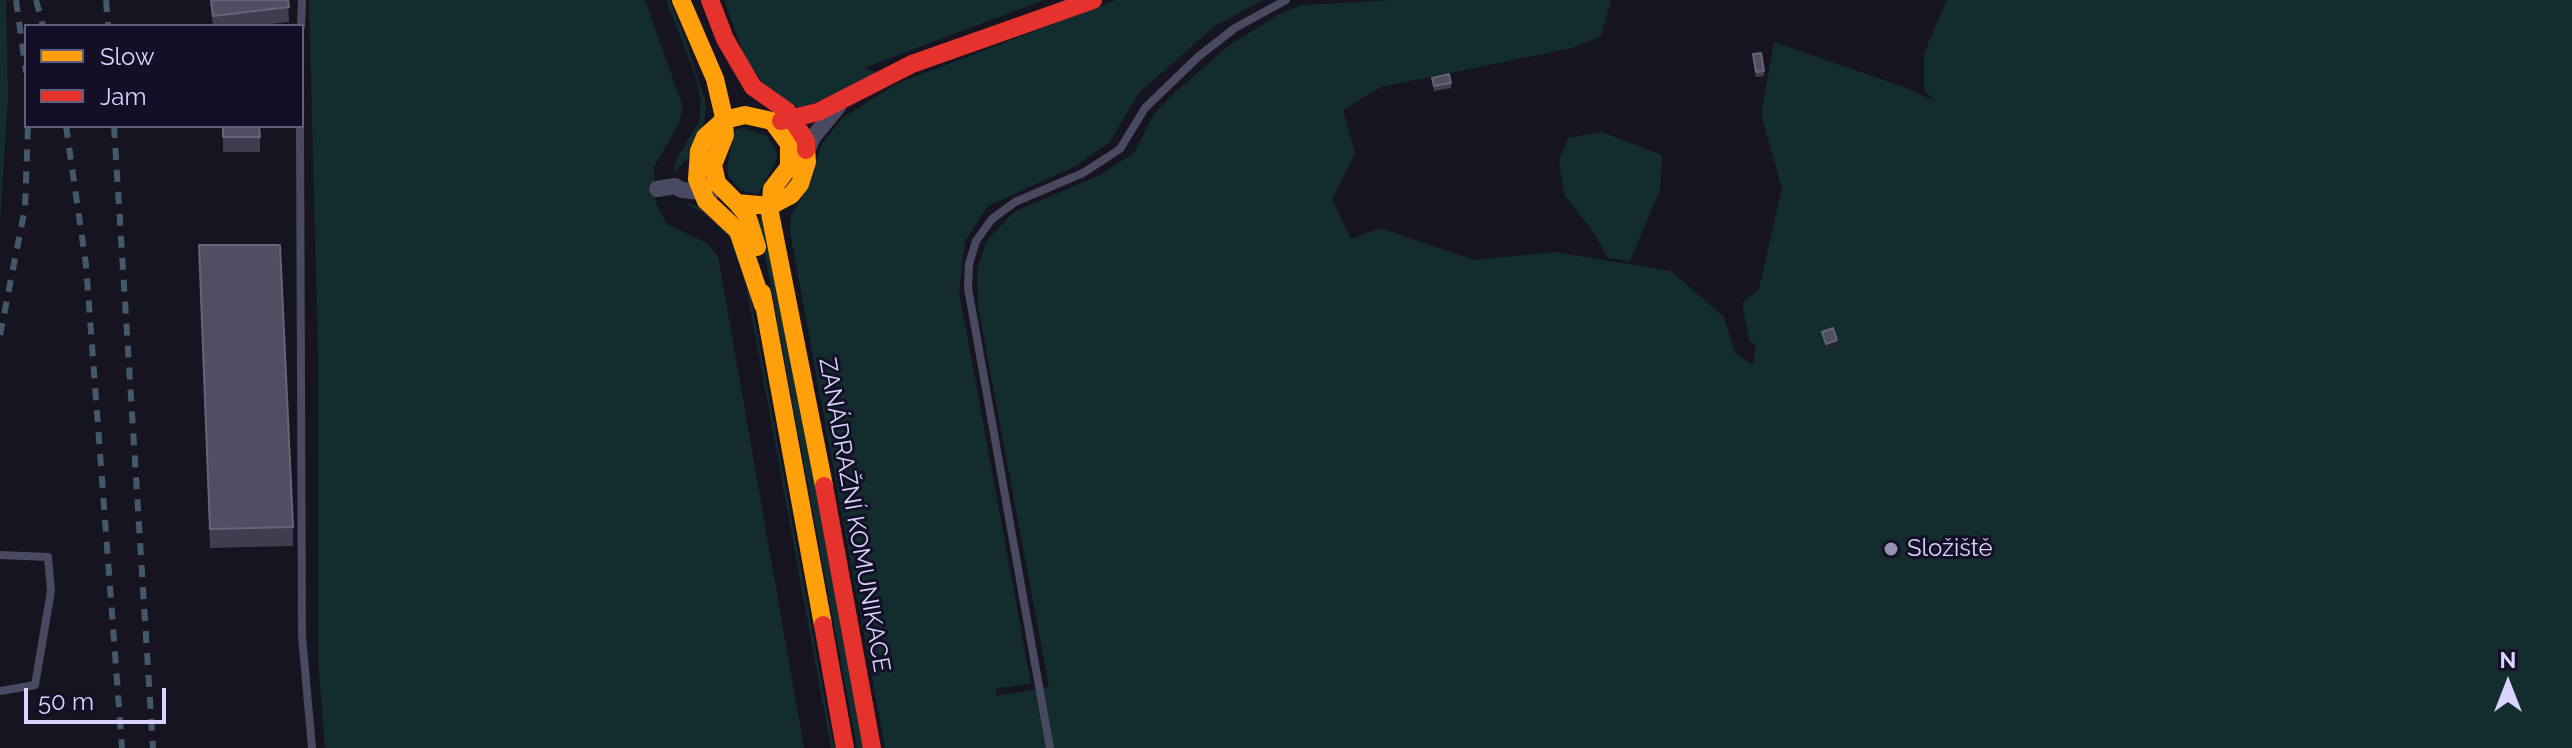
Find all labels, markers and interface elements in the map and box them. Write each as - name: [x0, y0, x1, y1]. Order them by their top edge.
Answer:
- legend: [24, 24, 304, 128]
- text: Slow: [100, 42, 154, 71]
- text: Jam: [100, 82, 146, 111]
- street label: ZANÁDRAŽNÍ KOMUNIKACE: [812, 355, 896, 675]
- place label: Složiště: [1907, 535, 1993, 563]
- marker: Složiště: [1882, 540, 1900, 558]
- north arrow: [2468, 644, 2548, 724]
- text: N: [2500, 647, 2516, 673]
- scale bar: [28, 672, 170, 722]
- text: 50 m: [38, 687, 94, 716]

